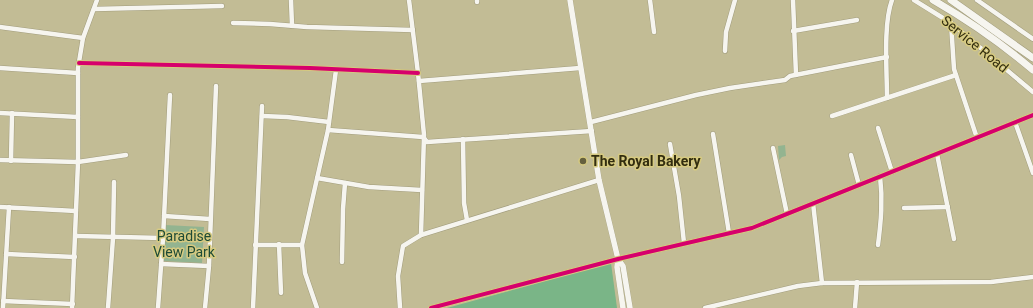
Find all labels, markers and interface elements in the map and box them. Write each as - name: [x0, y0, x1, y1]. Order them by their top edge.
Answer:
- street label: Service Road: [938, 12, 1012, 76]
- place label: The Royal Bakery: [591, 153, 702, 169]
- marker: The Royal Bakery: [578, 156, 588, 166]
- park label: Paradise View Park: [153, 228, 216, 260]

